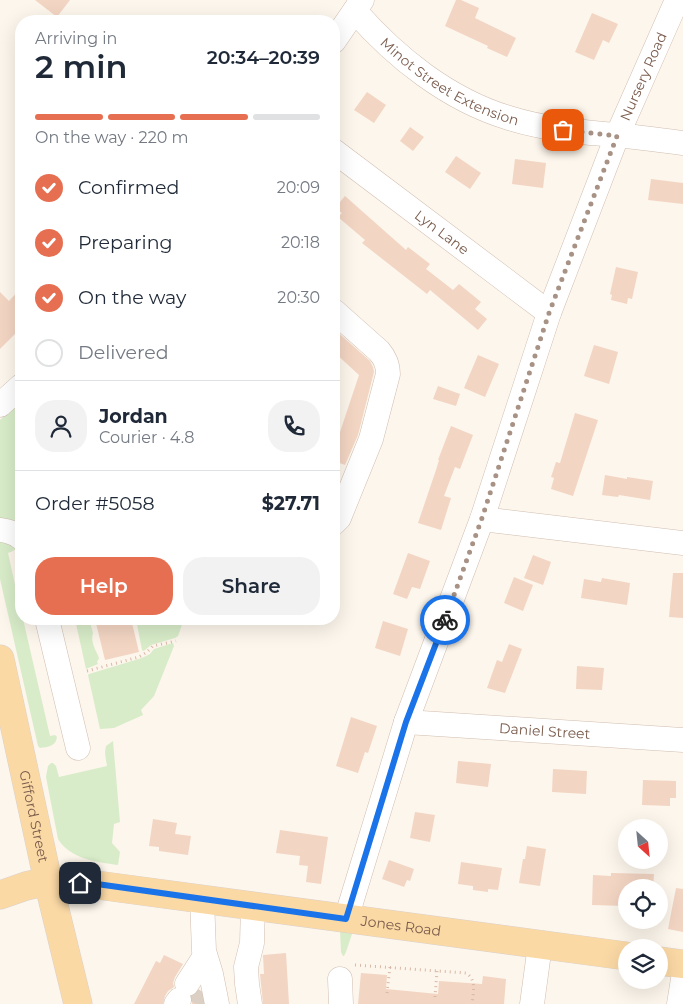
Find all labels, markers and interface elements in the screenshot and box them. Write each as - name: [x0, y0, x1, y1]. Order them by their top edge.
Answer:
- text: Arriving in: [35, 29, 117, 48]
- street label: Nursery Road: [616, 29, 671, 124]
- street label: Minot Street Extension: [377, 34, 521, 129]
- text: 20:34–20:39: [207, 46, 320, 69]
- text: 2 min: [35, 47, 127, 86]
- pin: [542, 109, 584, 151]
- icon: bag: [549, 116, 577, 144]
- text: On the way · 220 m: [35, 128, 188, 147]
- icon: check: [35, 174, 63, 202]
- text: Confirmed: [78, 176, 179, 199]
- text: 20:09: [277, 178, 320, 197]
- street label: Lyn Lane: [411, 206, 473, 259]
- icon: check: [35, 229, 63, 257]
- text: Preparing: [78, 231, 173, 254]
- text: 20:18: [281, 233, 320, 252]
- icon: check: [35, 284, 63, 312]
- text: On the way: [78, 286, 186, 309]
- text: 20:30: [277, 288, 320, 307]
- text: Delivered: [78, 341, 169, 364]
- button: person: [35, 400, 87, 452]
- button: phone: [268, 400, 320, 452]
- text: Jordan: [99, 405, 168, 428]
- text: Courier · 4.8: [99, 428, 195, 447]
- text: Order #5058: [35, 492, 155, 515]
- text: $27.71: [262, 492, 320, 515]
- button: Help: [35, 557, 173, 615]
- button: Share: [183, 557, 320, 615]
- courier: [420, 595, 470, 645]
- icon: bike: [431, 606, 459, 634]
- street label: Daniel Street: [499, 719, 591, 743]
- street label: Gifford Street: [15, 769, 53, 864]
- north arrow: [618, 819, 668, 869]
- map controls: [618, 819, 668, 989]
- pin: [59, 862, 101, 904]
- icon: home: [66, 869, 94, 897]
- button: locate: [618, 879, 668, 929]
- street label: Jones Road: [359, 911, 442, 940]
- button: layers: [618, 939, 668, 989]

